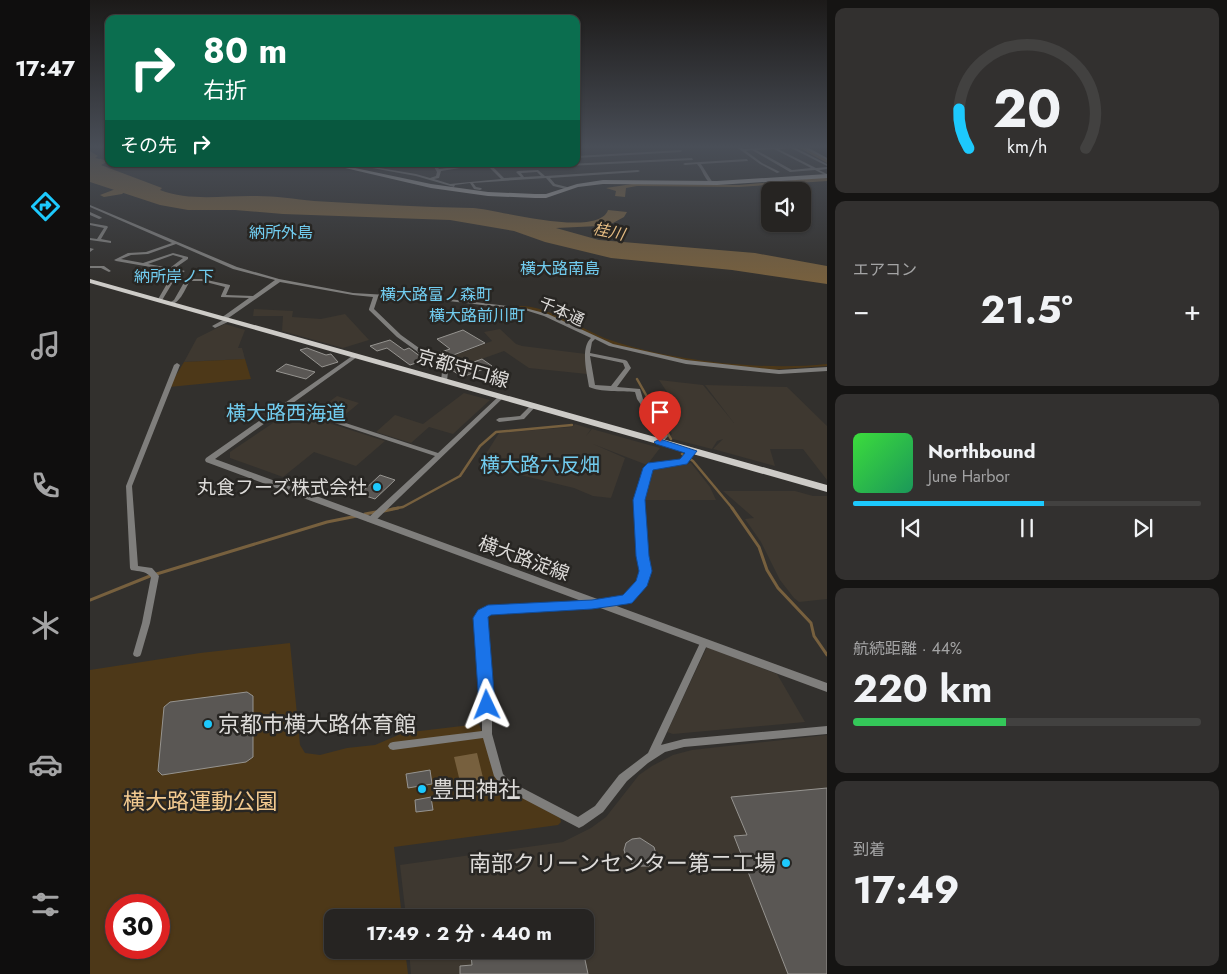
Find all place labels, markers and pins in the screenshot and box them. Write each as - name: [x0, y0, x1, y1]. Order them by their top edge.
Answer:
- pin: [639, 391, 681, 442]
- place label: 丸食フーズ株式会社: [197, 474, 367, 501]
- marker: 丸食フーズ株式会社: [371, 481, 383, 493]
- place label: 京都市横大路体育館: [218, 708, 416, 740]
- marker: 京都市横大路体育館: [202, 718, 214, 730]
- place label: 豊田神社: [432, 773, 520, 805]
- marker: 豊田神社: [416, 783, 428, 795]
- place label: 南部クリーンセンター第二工場: [469, 847, 776, 879]
- marker: 南部クリーンセンター第二工場: [780, 857, 792, 869]

